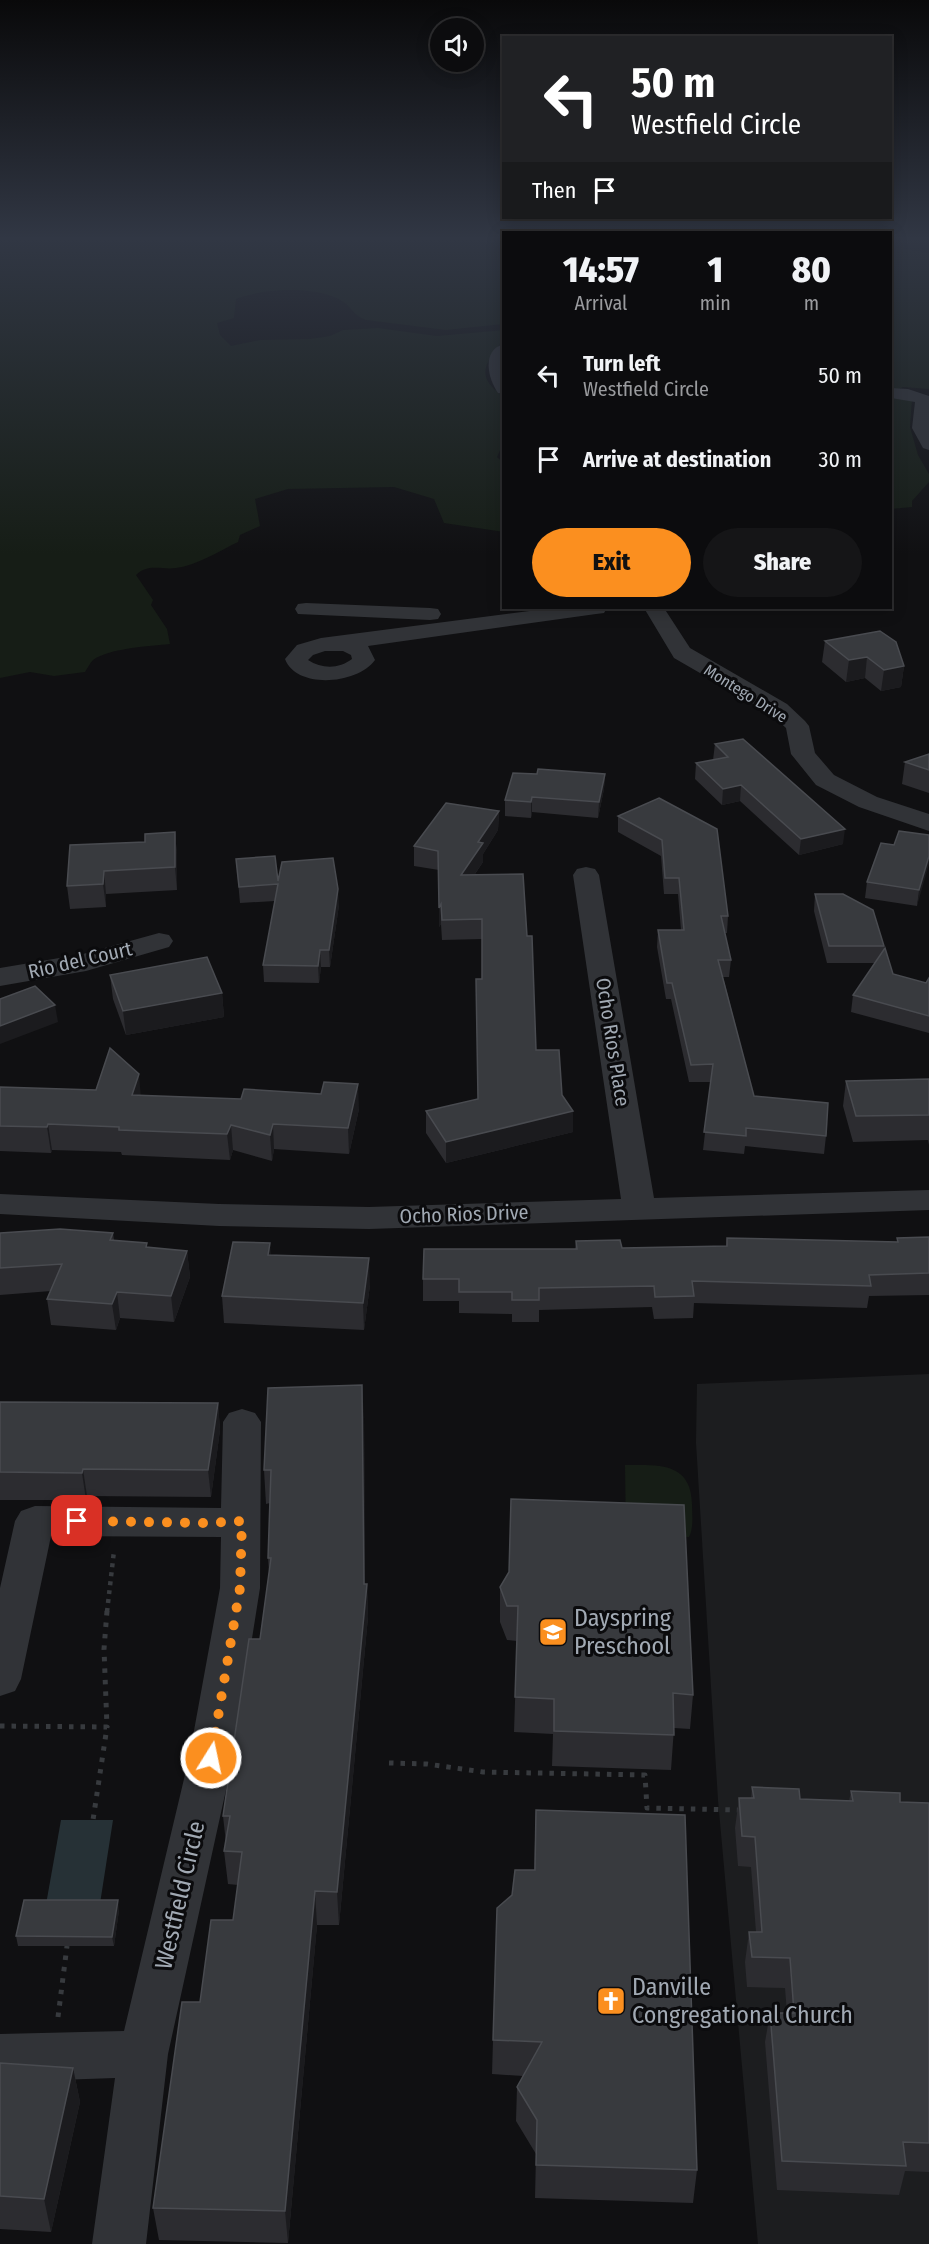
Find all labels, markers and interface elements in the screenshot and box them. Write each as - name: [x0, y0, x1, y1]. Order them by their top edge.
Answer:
- map controls: [430, 18, 484, 72]
- button: sound: [430, 18, 484, 72]
- text: 50 m: [631, 58, 715, 108]
- icon: left: [532, 60, 610, 138]
- text: Westfield Circle: [631, 109, 801, 141]
- icon: arrive: [588, 174, 621, 207]
- text: Then: [532, 177, 576, 204]
- text: 14:57: [563, 248, 639, 292]
- text: 1: [707, 248, 723, 292]
- text: 80: [792, 248, 831, 292]
- text: Arrival: [574, 291, 627, 315]
- text: min: [700, 291, 731, 315]
- text: m: [804, 291, 819, 315]
- text: Turn left: [583, 350, 661, 377]
- icon: left: [532, 359, 565, 392]
- text: 50 m: [818, 362, 862, 389]
- text: Westfield Circle: [583, 377, 709, 401]
- icon: arrive: [532, 443, 565, 476]
- text: Arrive at destination: [583, 446, 771, 473]
- text: 30 m: [819, 446, 862, 473]
- button: Exit: [532, 528, 691, 597]
- button: Share: [703, 528, 862, 597]
- street label: Montego Drive: [701, 660, 791, 727]
- street label: Rio del Court: [26, 936, 135, 984]
- street label: Ocho Rios Place: [591, 976, 635, 1108]
- street label: Ocho Rios Drive: [399, 1200, 529, 1228]
- pin: [51, 1495, 102, 1546]
- icon: arrive: [60, 1504, 93, 1537]
- place label: Dayspring Preschool: [574, 1604, 672, 1660]
- school or university icon: Dayspring Preschool: [537, 1616, 569, 1648]
- position arrow: [179, 1726, 243, 1790]
- street label: Westfield Circle: [149, 1818, 211, 1972]
- place label: Danville Congregational Church: [632, 1973, 853, 2029]
- church icon: Danville Congregational Church: [595, 1985, 627, 2017]

